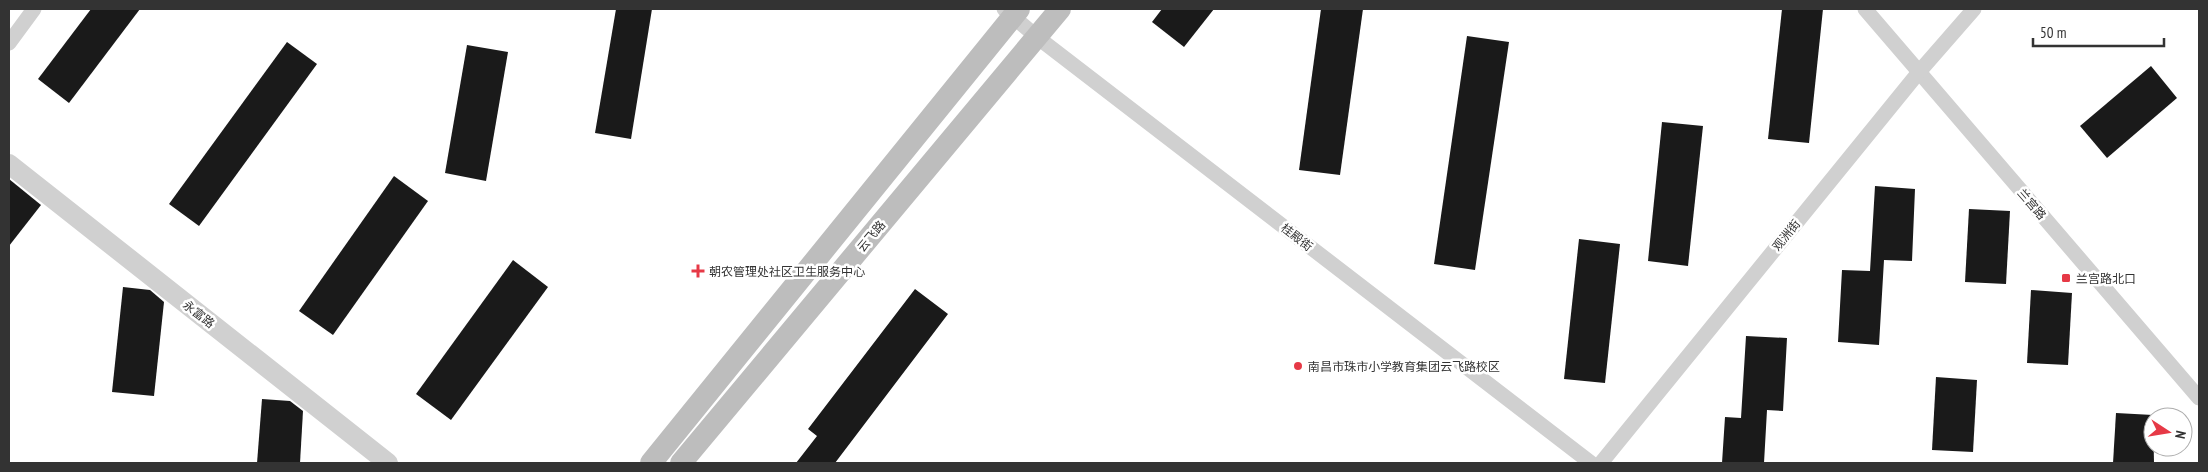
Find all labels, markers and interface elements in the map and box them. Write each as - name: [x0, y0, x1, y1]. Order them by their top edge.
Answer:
- scale bar: [2033, 15, 2164, 47]
- text: 50 m: [2040, 23, 2066, 42]
- street label: 兰宫路: [2015, 185, 2049, 223]
- street label: 观洲街: [1769, 216, 1803, 254]
- street label: 云飞路: [854, 217, 888, 255]
- street label: 桂殿街: [1278, 220, 1316, 254]
- marker: 朝农管理处社区卫生服务中心: [691, 264, 705, 278]
- place label: 朝农管理处社区卫生服务中心: [709, 264, 865, 279]
- place label: 兰宫路北口: [2076, 271, 2136, 286]
- marker: 兰宫路北口: [2060, 272, 2072, 284]
- street label: 永富路: [180, 297, 218, 331]
- place label: 南昌市珠市小学教育集团云飞路校区: [1308, 359, 1500, 374]
- marker: 南昌市珠市小学教育集团云飞路校区: [1292, 360, 1304, 372]
- north arrow: [2143, 407, 2193, 457]
- text: N: [2171, 429, 2190, 440]

